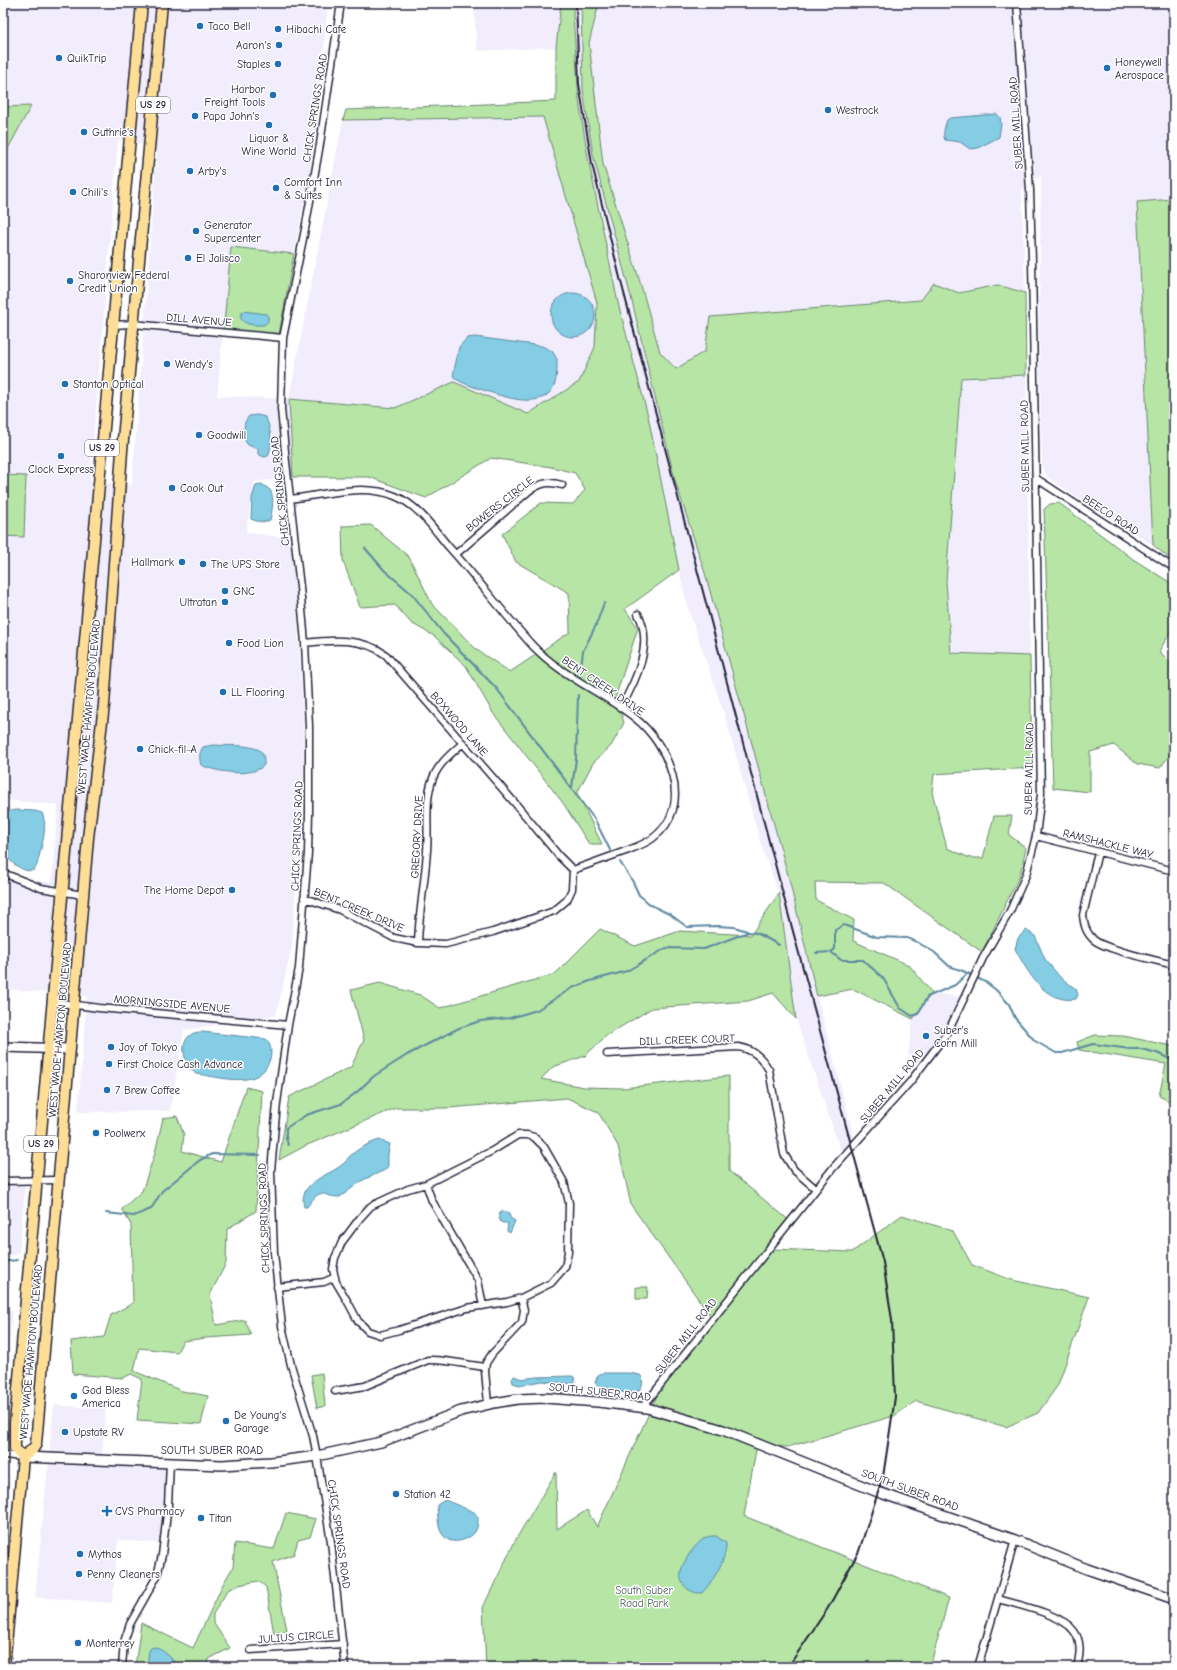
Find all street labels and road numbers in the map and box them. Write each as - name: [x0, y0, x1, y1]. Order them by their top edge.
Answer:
- street label: CHICK SPRINGS ROAD: [300, 52, 330, 163]
- street label: SUBER MILL ROAD: [1006, 76, 1026, 170]
- road number: US 29: [136, 97, 170, 113]
- street label: DILL AVENUE: [166, 311, 233, 329]
- street label: SUBER MILL ROAD: [1018, 400, 1032, 492]
- street label: CHICK SPRINGS ROAD: [268, 435, 292, 546]
- road number: US 29: [85, 440, 119, 456]
- street label: BOWERS CIRCLE: [463, 473, 537, 535]
- street label: BEECO ROAD: [1080, 492, 1142, 538]
- street label: WEST WADE HAMPTON BOULEVARD: [75, 619, 103, 795]
- street label: BENT CREEK DRIVE: [559, 654, 647, 719]
- street label: BOXWOOD LANE: [428, 689, 491, 759]
- street label: SUBER MILL ROAD: [1022, 723, 1036, 815]
- street label: CHICK SPRINGS ROAD: [289, 781, 305, 891]
- street label: GREGORY DRIVE: [408, 795, 426, 879]
- street label: RAMSHACKLE WAY: [1062, 827, 1155, 862]
- street label: BENT CREEK DRIVE: [312, 885, 406, 935]
- street label: WEST WADE HAMPTON BOULEVARD: [46, 942, 74, 1118]
- street label: MORNINGSIDE AVENUE: [113, 992, 231, 1016]
- street label: DILL CREEK COURT: [639, 1032, 735, 1048]
- street label: SUBER MILL ROAD: [857, 1046, 927, 1126]
- road number: US 29: [24, 1136, 58, 1152]
- street label: CHICK SPRINGS ROAD: [256, 1163, 272, 1273]
- street label: WEST WADE HAMPTON BOULEVARD: [17, 1264, 45, 1440]
- street label: SUBER MILL ROAD: [652, 1295, 720, 1376]
- street label: SOUTH SUBER ROAD: [548, 1380, 652, 1404]
- street label: SOUTH SUBER ROAD: [161, 1444, 263, 1457]
- street label: SOUTH SUBER ROAD: [860, 1466, 960, 1514]
- street label: CHICK SPRINGS ROAD: [325, 1479, 353, 1590]
- street label: JULIUS CIRCLE: [258, 1628, 335, 1646]

